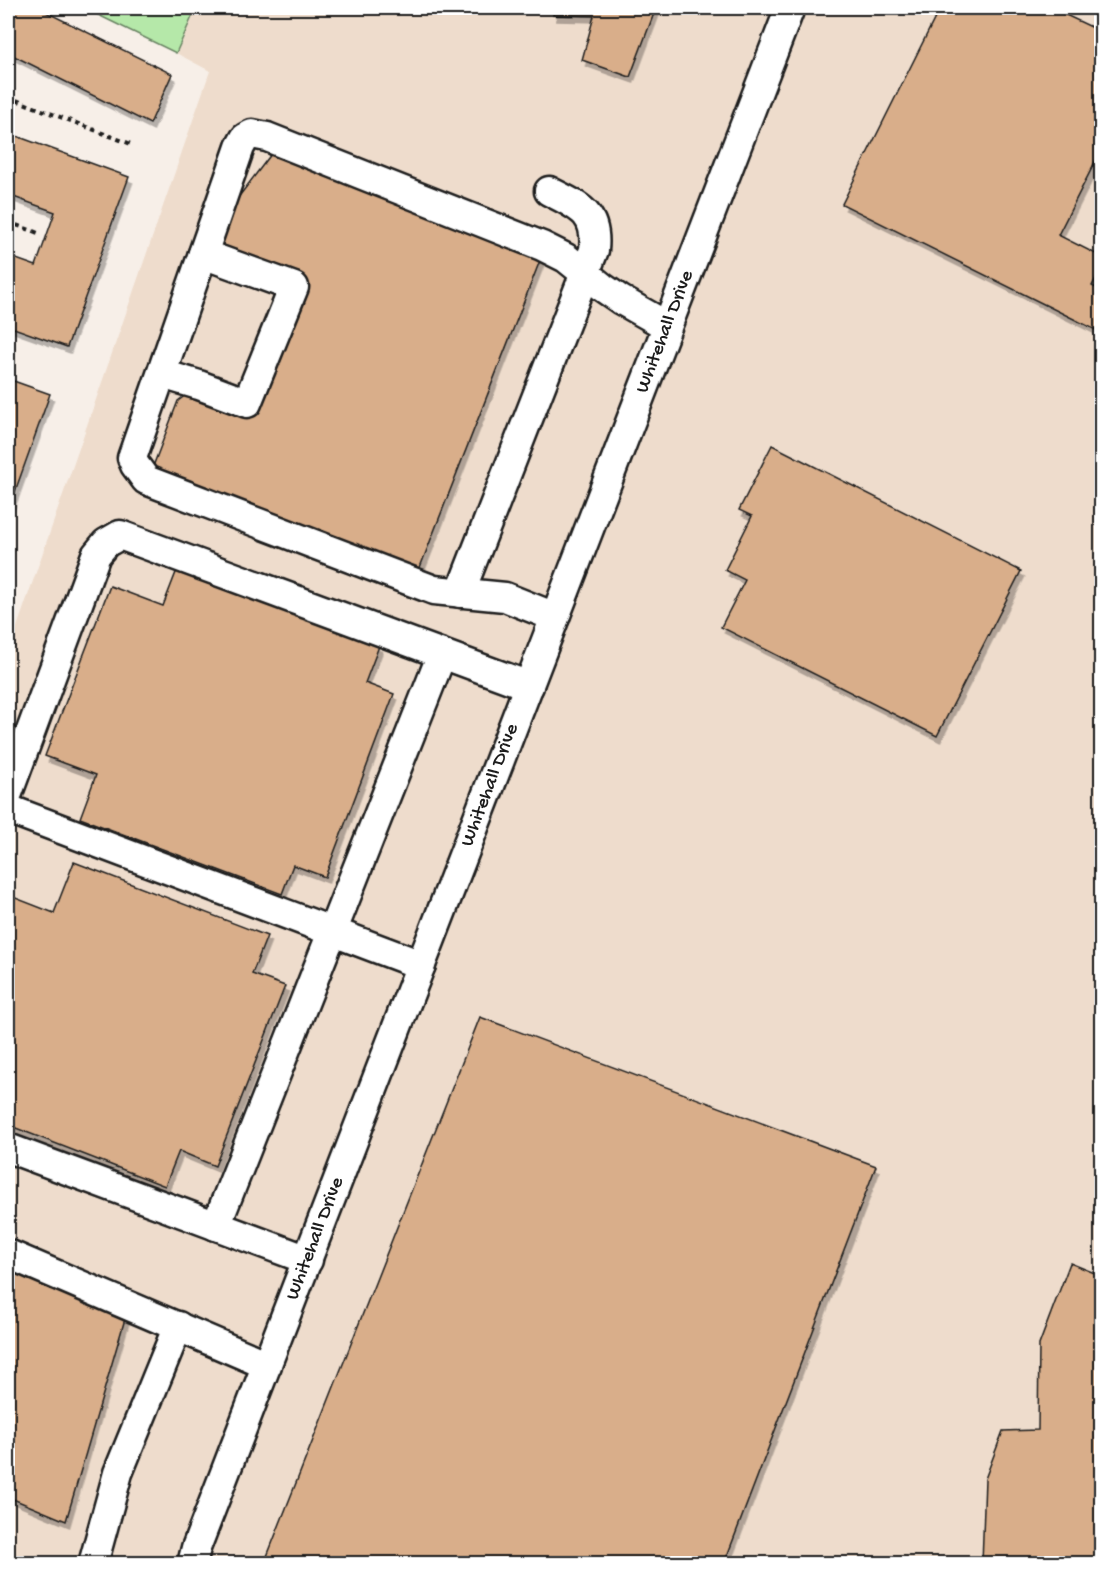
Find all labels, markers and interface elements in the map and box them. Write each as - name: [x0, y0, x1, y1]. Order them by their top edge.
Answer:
- street label: Whitehall Drive: [631, 267, 699, 396]
- street label: Whitehall Drive: [456, 720, 525, 850]
- street label: Whitehall Drive: [281, 1173, 350, 1303]

